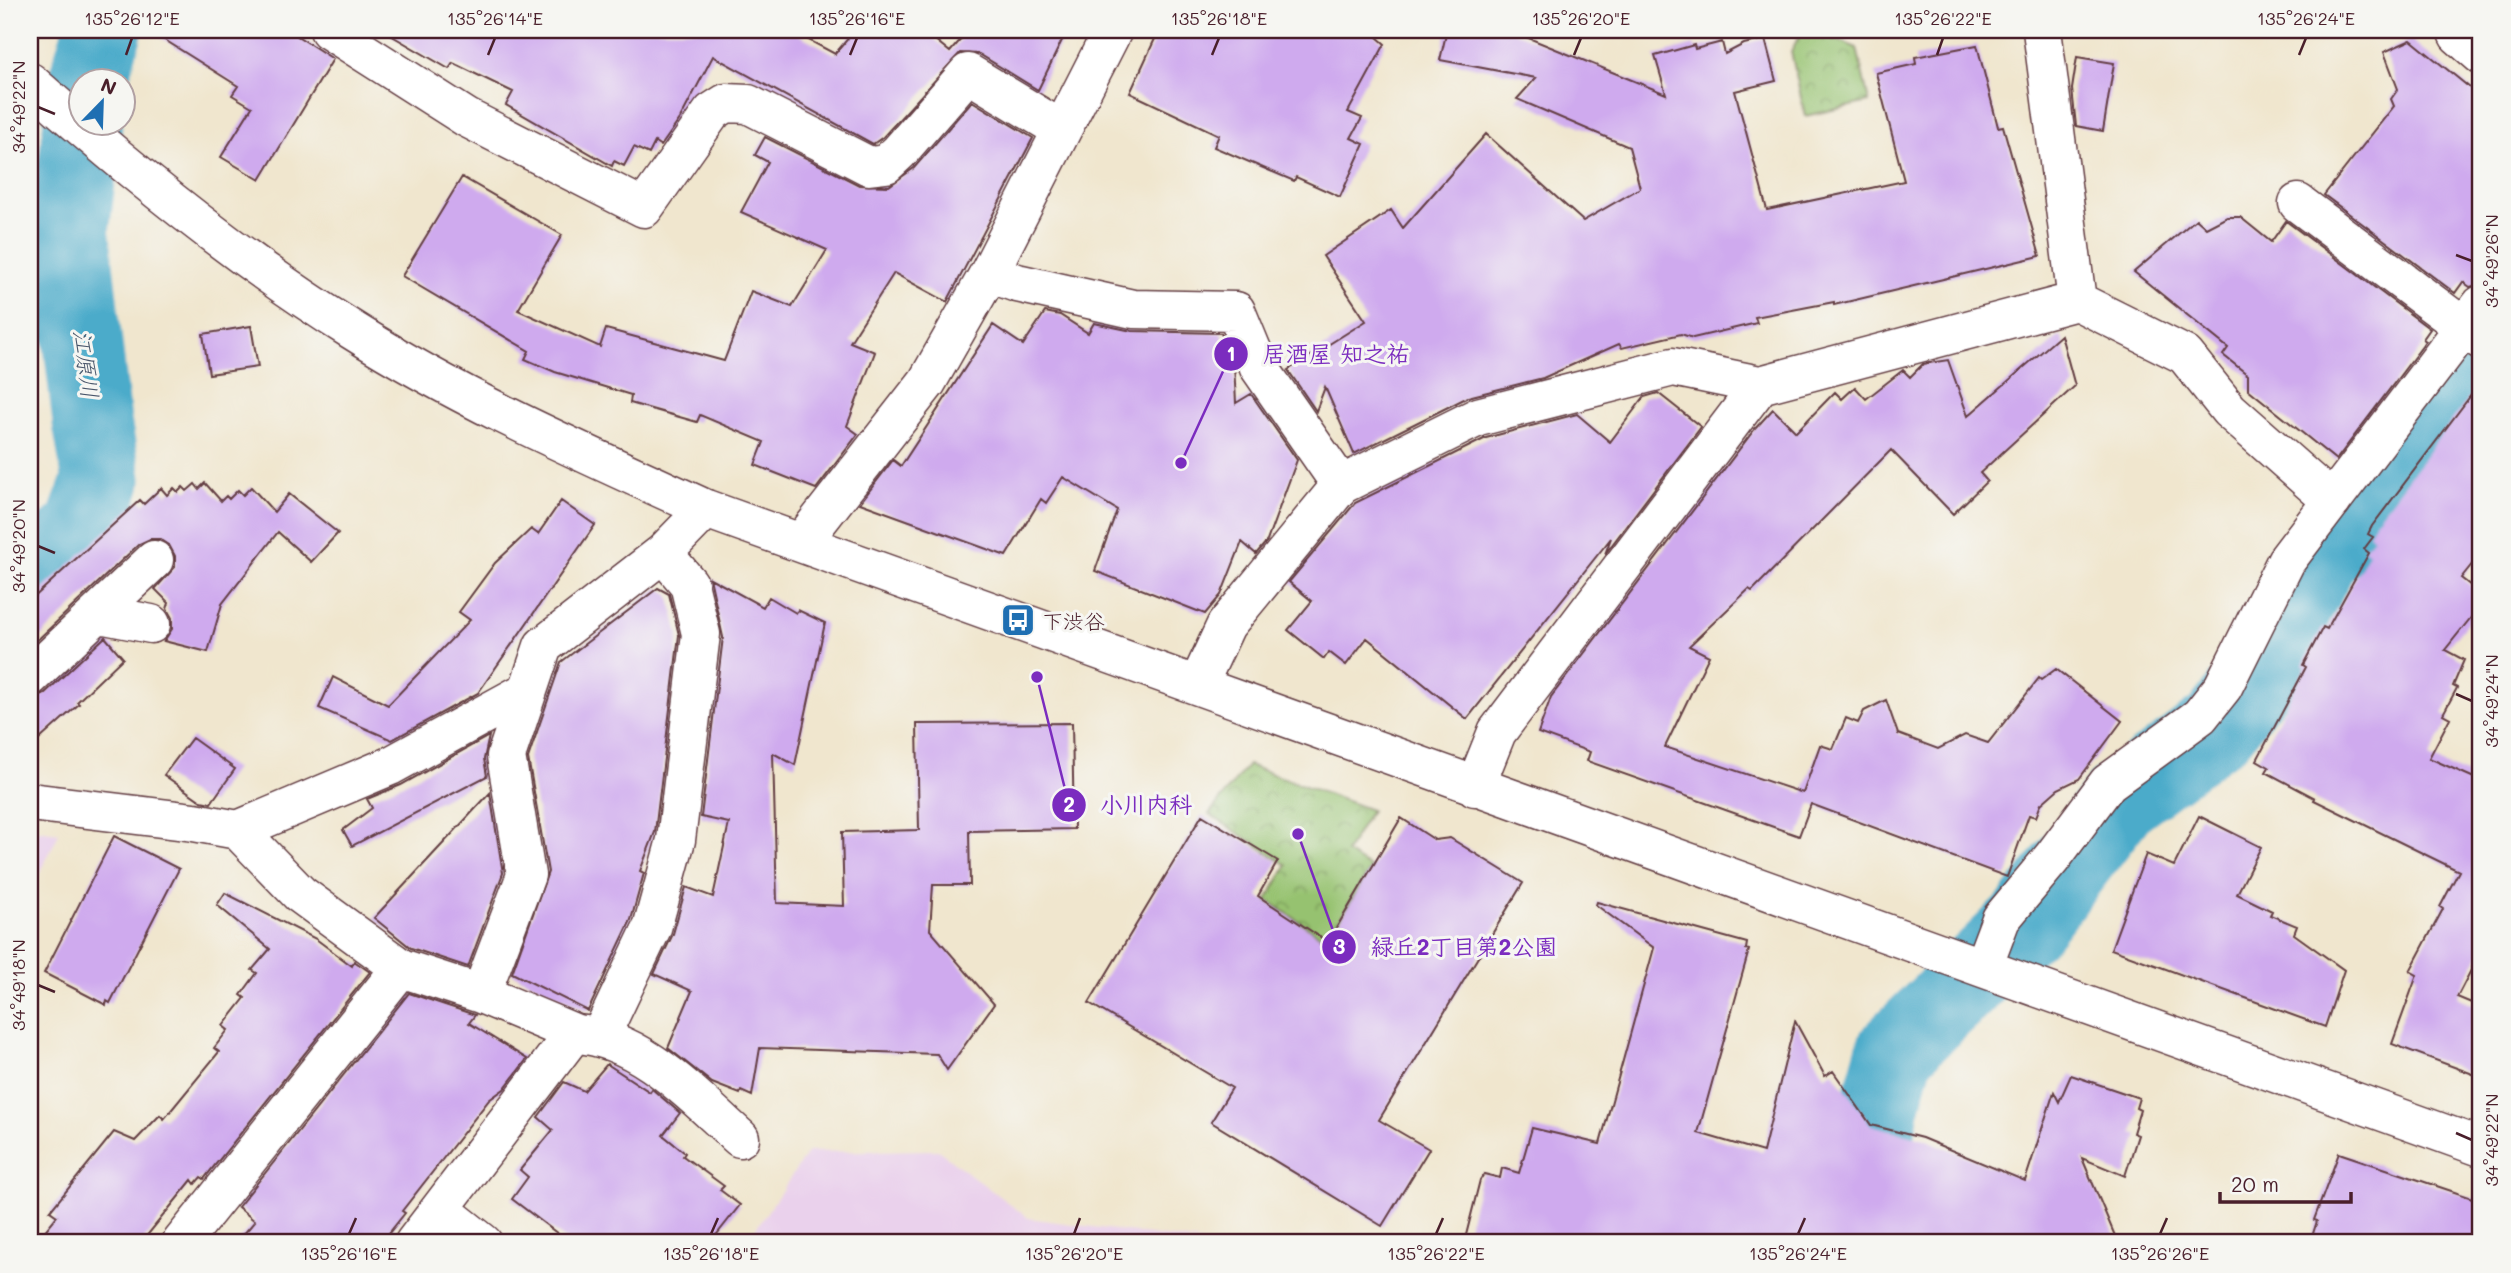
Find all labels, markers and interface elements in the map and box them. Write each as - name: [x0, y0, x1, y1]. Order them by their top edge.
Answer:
- text: 135°26'12"E: [84, 6, 180, 30]
- text: 135°26'14"E: [447, 6, 543, 30]
- text: 135°26'16"E: [809, 6, 905, 30]
- text: 135°26'18"E: [1171, 6, 1267, 30]
- text: 135°26'20"E: [1532, 6, 1630, 30]
- text: 135°26'22"E: [1894, 6, 1992, 30]
- text: 135°26'24"E: [2257, 6, 2355, 30]
- text: 34°49'22"N: [6, 61, 30, 153]
- north arrow: [66, 66, 136, 136]
- text: N: [97, 72, 120, 100]
- text: 34°49'26"N: [2479, 214, 2503, 308]
- water label: 江原川: [68, 328, 106, 400]
- callout: 居酒屋 知之祐: [1214, 332, 1423, 376]
- text: 居酒屋 知之祐: [1263, 338, 1409, 368]
- text: 1: [1226, 339, 1236, 366]
- text: 34°49'20"N: [6, 499, 30, 593]
- bus stop icon: 下渋谷: [999, 601, 1037, 639]
- place label: 下渋谷: [1042, 607, 1105, 634]
- text: 34°49'24"N: [2479, 654, 2503, 748]
- callout: 小川内科: [1051, 783, 1206, 827]
- text: 小川内科: [1100, 789, 1192, 819]
- text: 2: [1063, 790, 1075, 817]
- callout: 緑丘2丁目第2公園: [1322, 925, 1572, 969]
- text: 緑丘2丁目第2公園: [1371, 931, 1557, 961]
- text: 3: [1333, 932, 1345, 959]
- text: 34°49'18"N: [6, 939, 30, 1031]
- text: 34°49'22"N: [2479, 1094, 2503, 1186]
- scale bar: [2220, 1161, 2352, 1205]
- text: 20 m: [2231, 1170, 2279, 1197]
- text: 135°26'16"E: [301, 1241, 397, 1265]
- text: 135°26'18"E: [663, 1241, 759, 1265]
- text: 135°26'20"E: [1025, 1241, 1123, 1265]
- text: 135°26'22"E: [1387, 1241, 1485, 1265]
- text: 135°26'24"E: [1749, 1241, 1847, 1265]
- text: 135°26'26"E: [2111, 1241, 2209, 1265]

